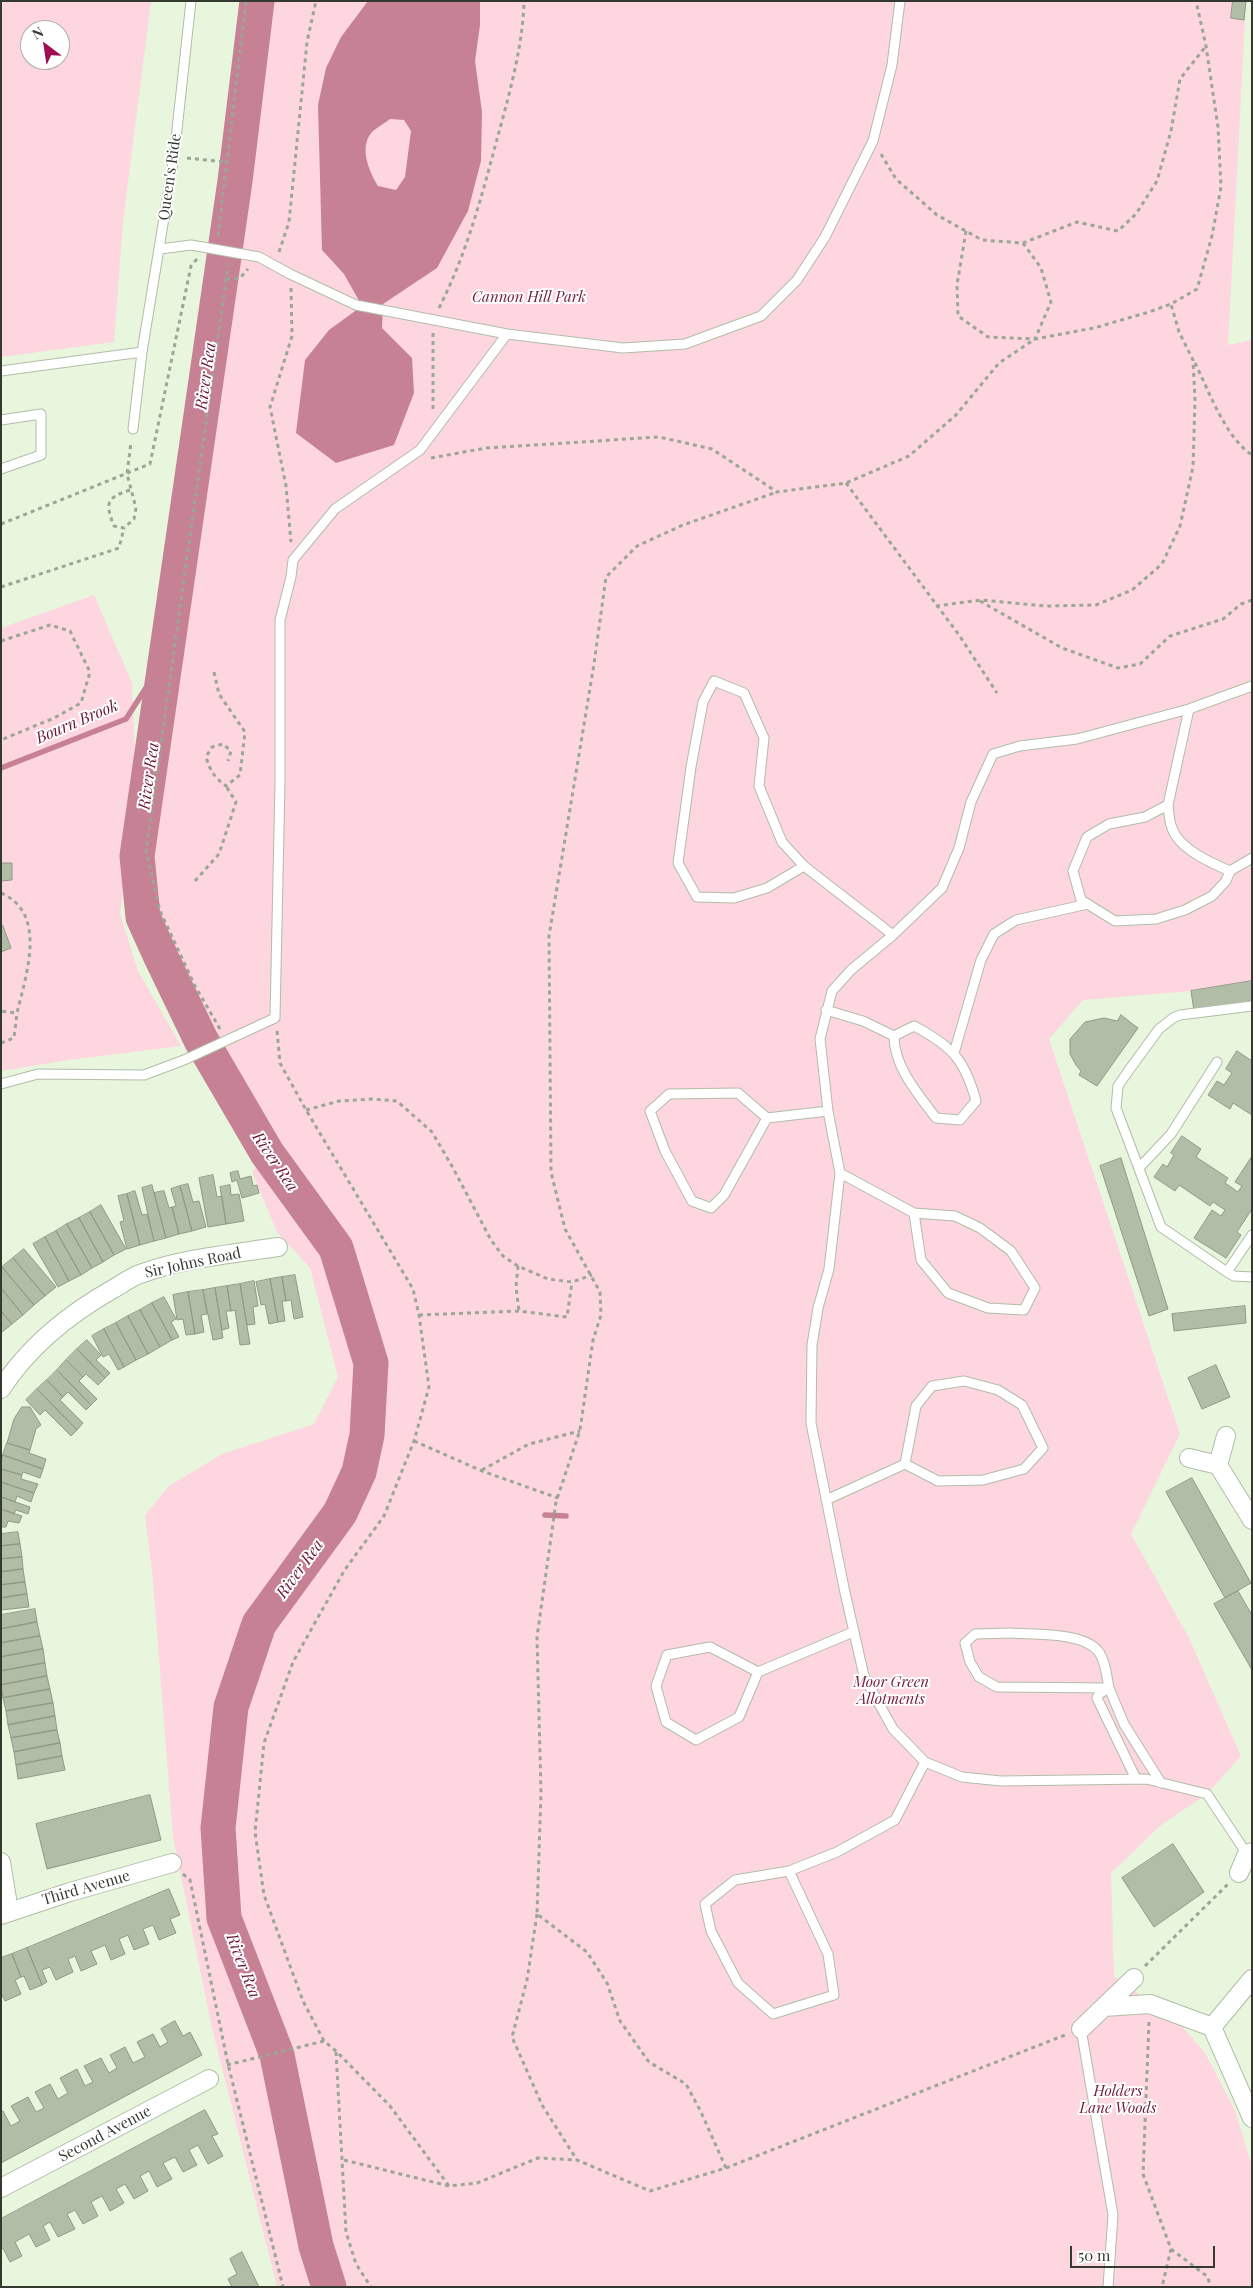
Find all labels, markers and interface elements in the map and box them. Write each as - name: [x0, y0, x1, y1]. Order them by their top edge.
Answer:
- north arrow: [20, 20, 70, 70]
- text: N: [28, 22, 47, 43]
- street label: Queen's Ride: [155, 133, 185, 221]
- park label: Cannon Hill Park: [472, 288, 586, 306]
- water label: River Rea: [192, 341, 220, 411]
- water label: Bourn Brook: [33, 696, 121, 748]
- water label: River Rea: [135, 741, 163, 811]
- water label: River Rea: [248, 1129, 302, 1195]
- street label: Sir Johns Road: [143, 1244, 243, 1282]
- water label: River Rea: [272, 1536, 328, 1602]
- park label: Moor Green Allotments: [853, 1673, 929, 1708]
- street label: Third Avenue: [40, 1867, 132, 1909]
- water label: River Rea: [222, 1931, 264, 2001]
- park label: Holders Lane Woods: [1080, 2082, 1156, 2117]
- street label: Second Avenue: [56, 2102, 154, 2166]
- scale bar: [1073, 2236, 1218, 2268]
- text: 50 m: [1078, 2245, 1110, 2265]

